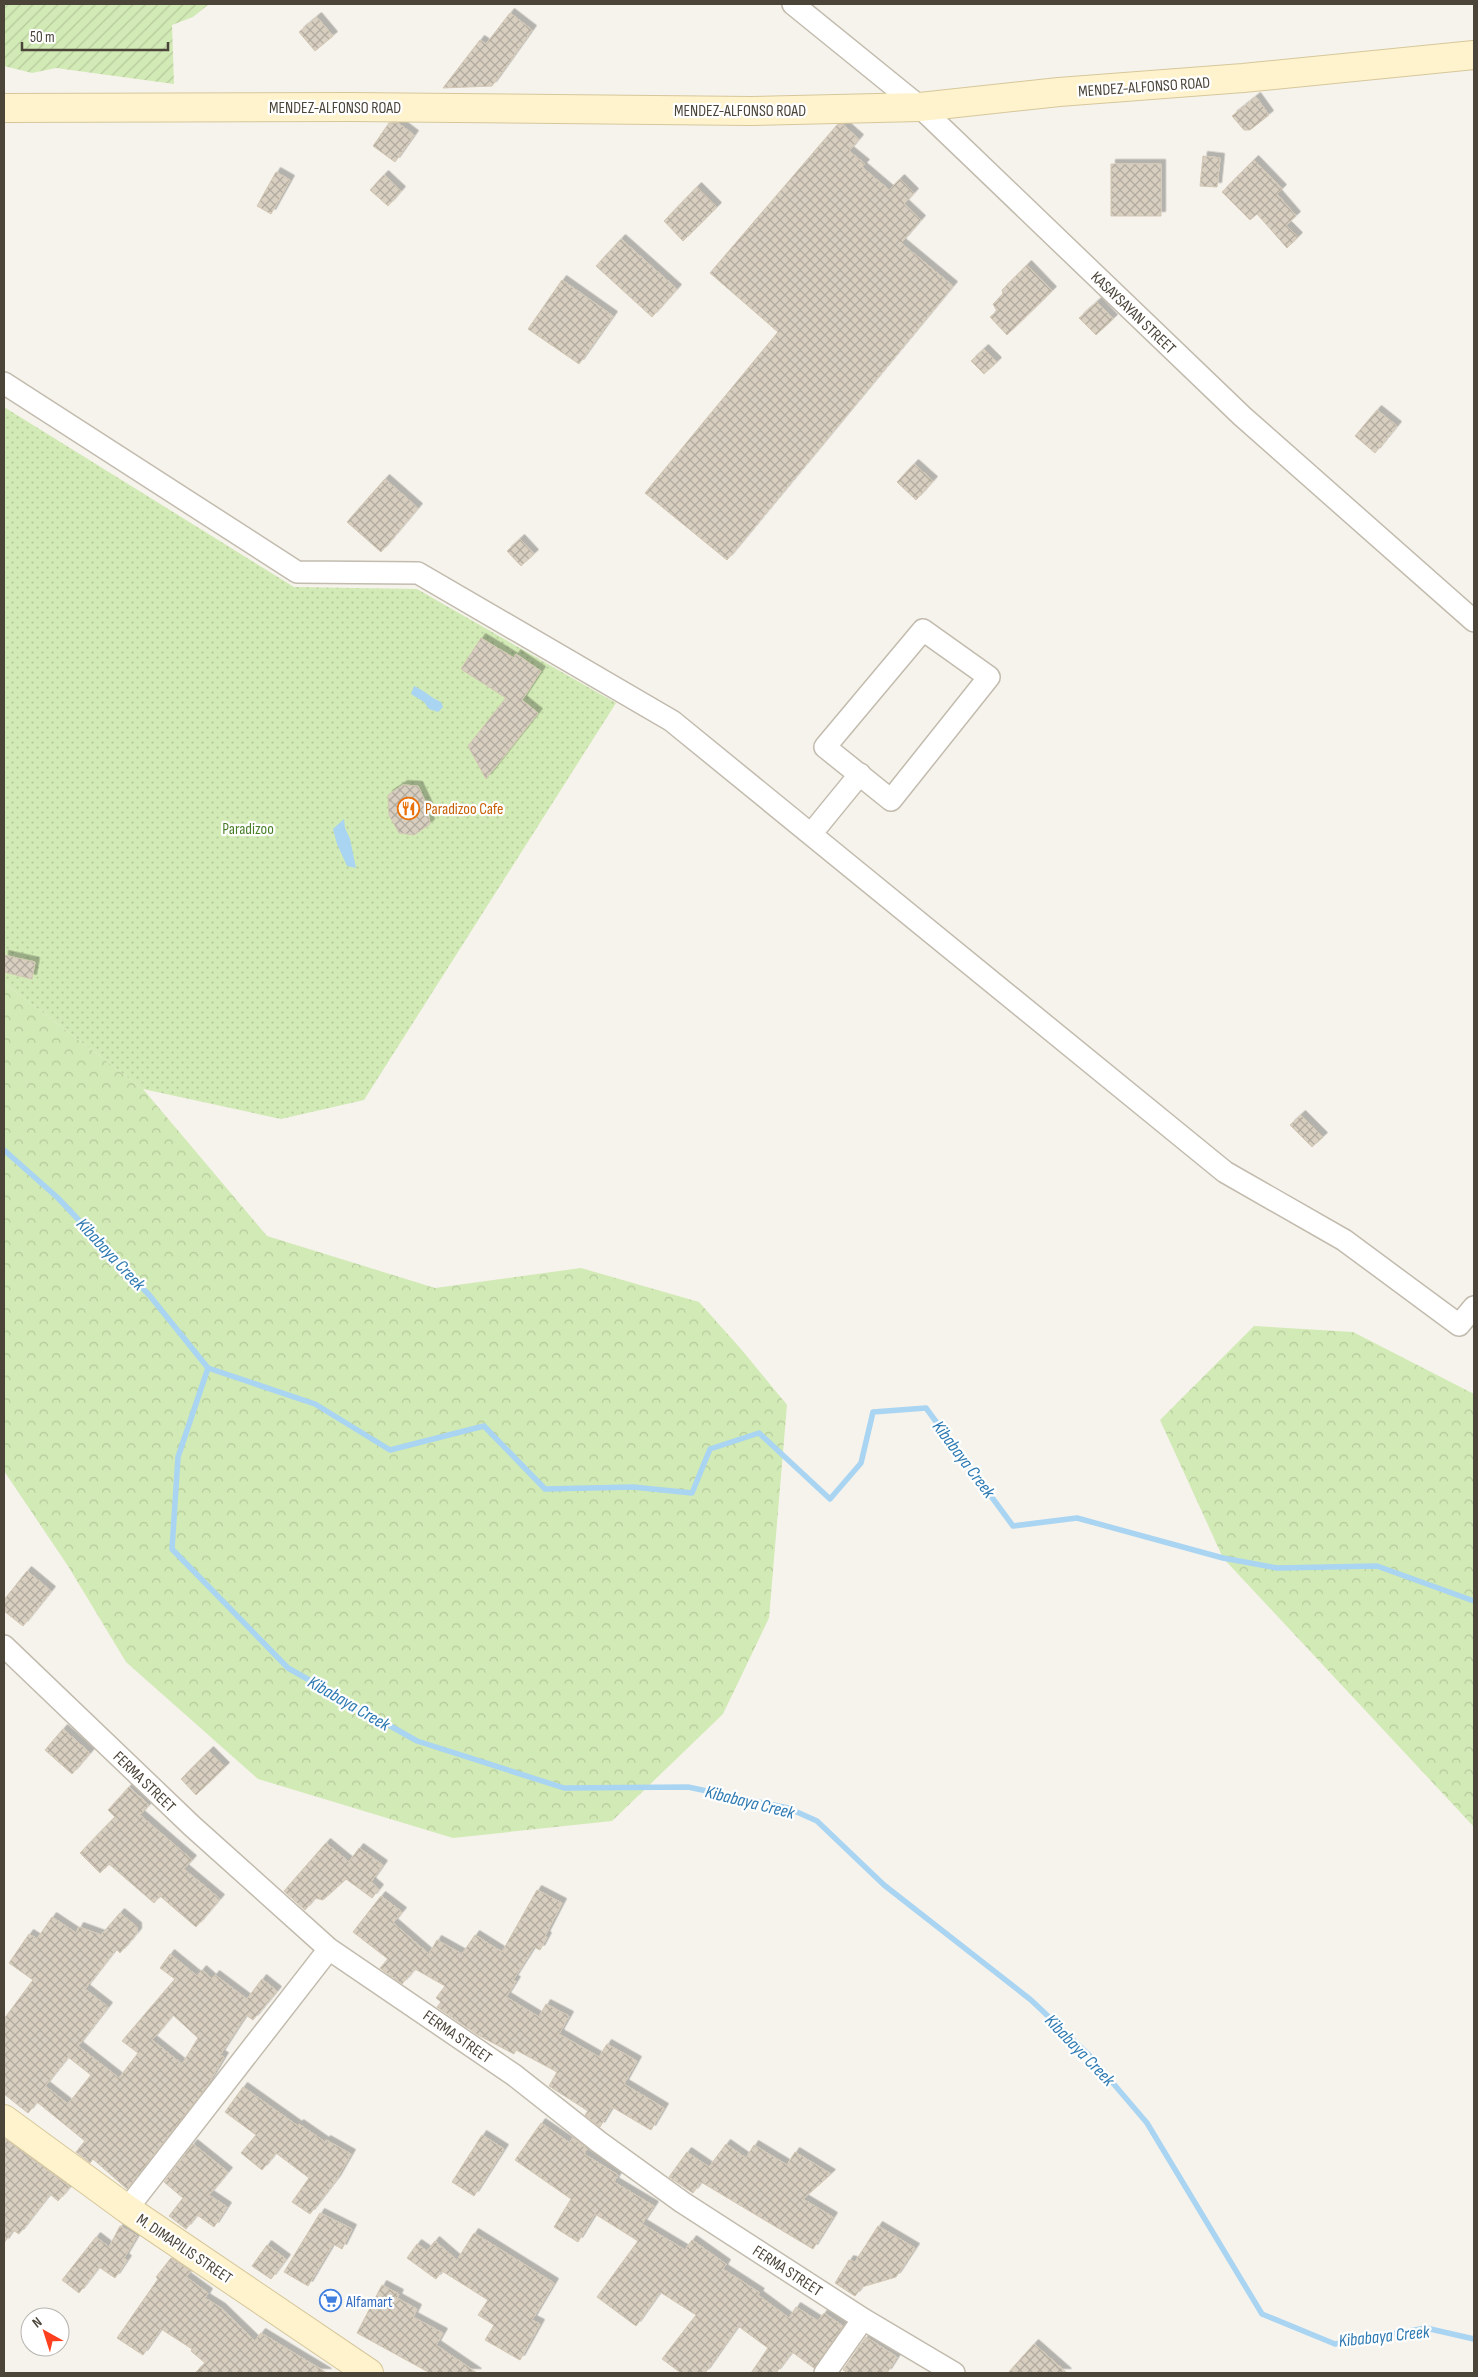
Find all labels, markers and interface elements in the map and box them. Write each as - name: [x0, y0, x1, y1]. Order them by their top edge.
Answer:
- scale bar: [22, 20, 169, 52]
- text: 50 m: [30, 28, 55, 47]
- street label: MENDEZ-ALFONSO ROAD: [1078, 73, 1211, 102]
- street label: MENDEZ-ALFONSO ROAD: [269, 99, 401, 118]
- street label: MENDEZ-ALFONSO ROAD: [674, 102, 806, 121]
- street label: KASAYSAYAN STREET: [1087, 268, 1180, 359]
- restaurant icon: Paradizoo Cafe: [397, 796, 421, 820]
- place label: Paradizoo Cafe: [425, 800, 504, 819]
- park label: Paradizoo: [222, 820, 274, 839]
- water label: Kibabaya Creek: [72, 1214, 150, 1296]
- water label: Kibabaya Creek: [928, 1417, 1000, 1503]
- water label: Kibabaya Creek: [304, 1672, 395, 1736]
- street label: FERMA STREET: [109, 1748, 180, 1817]
- water label: Kibabaya Creek: [703, 1781, 798, 1824]
- street label: FERMA STREET: [419, 2007, 496, 2068]
- water label: Kibabaya Creek: [1040, 2010, 1120, 2091]
- street label: M. DIMAPILIS STREET: [133, 2210, 236, 2289]
- street label: FERMA STREET: [749, 2242, 826, 2301]
- supermarket icon: Alfamart: [318, 2289, 342, 2313]
- place label: Alfamart: [345, 2293, 393, 2312]
- north arrow: [20, 2307, 70, 2357]
- text: N: [29, 2313, 45, 2331]
- water label: Kibabaya Creek: [1338, 2321, 1432, 2352]

